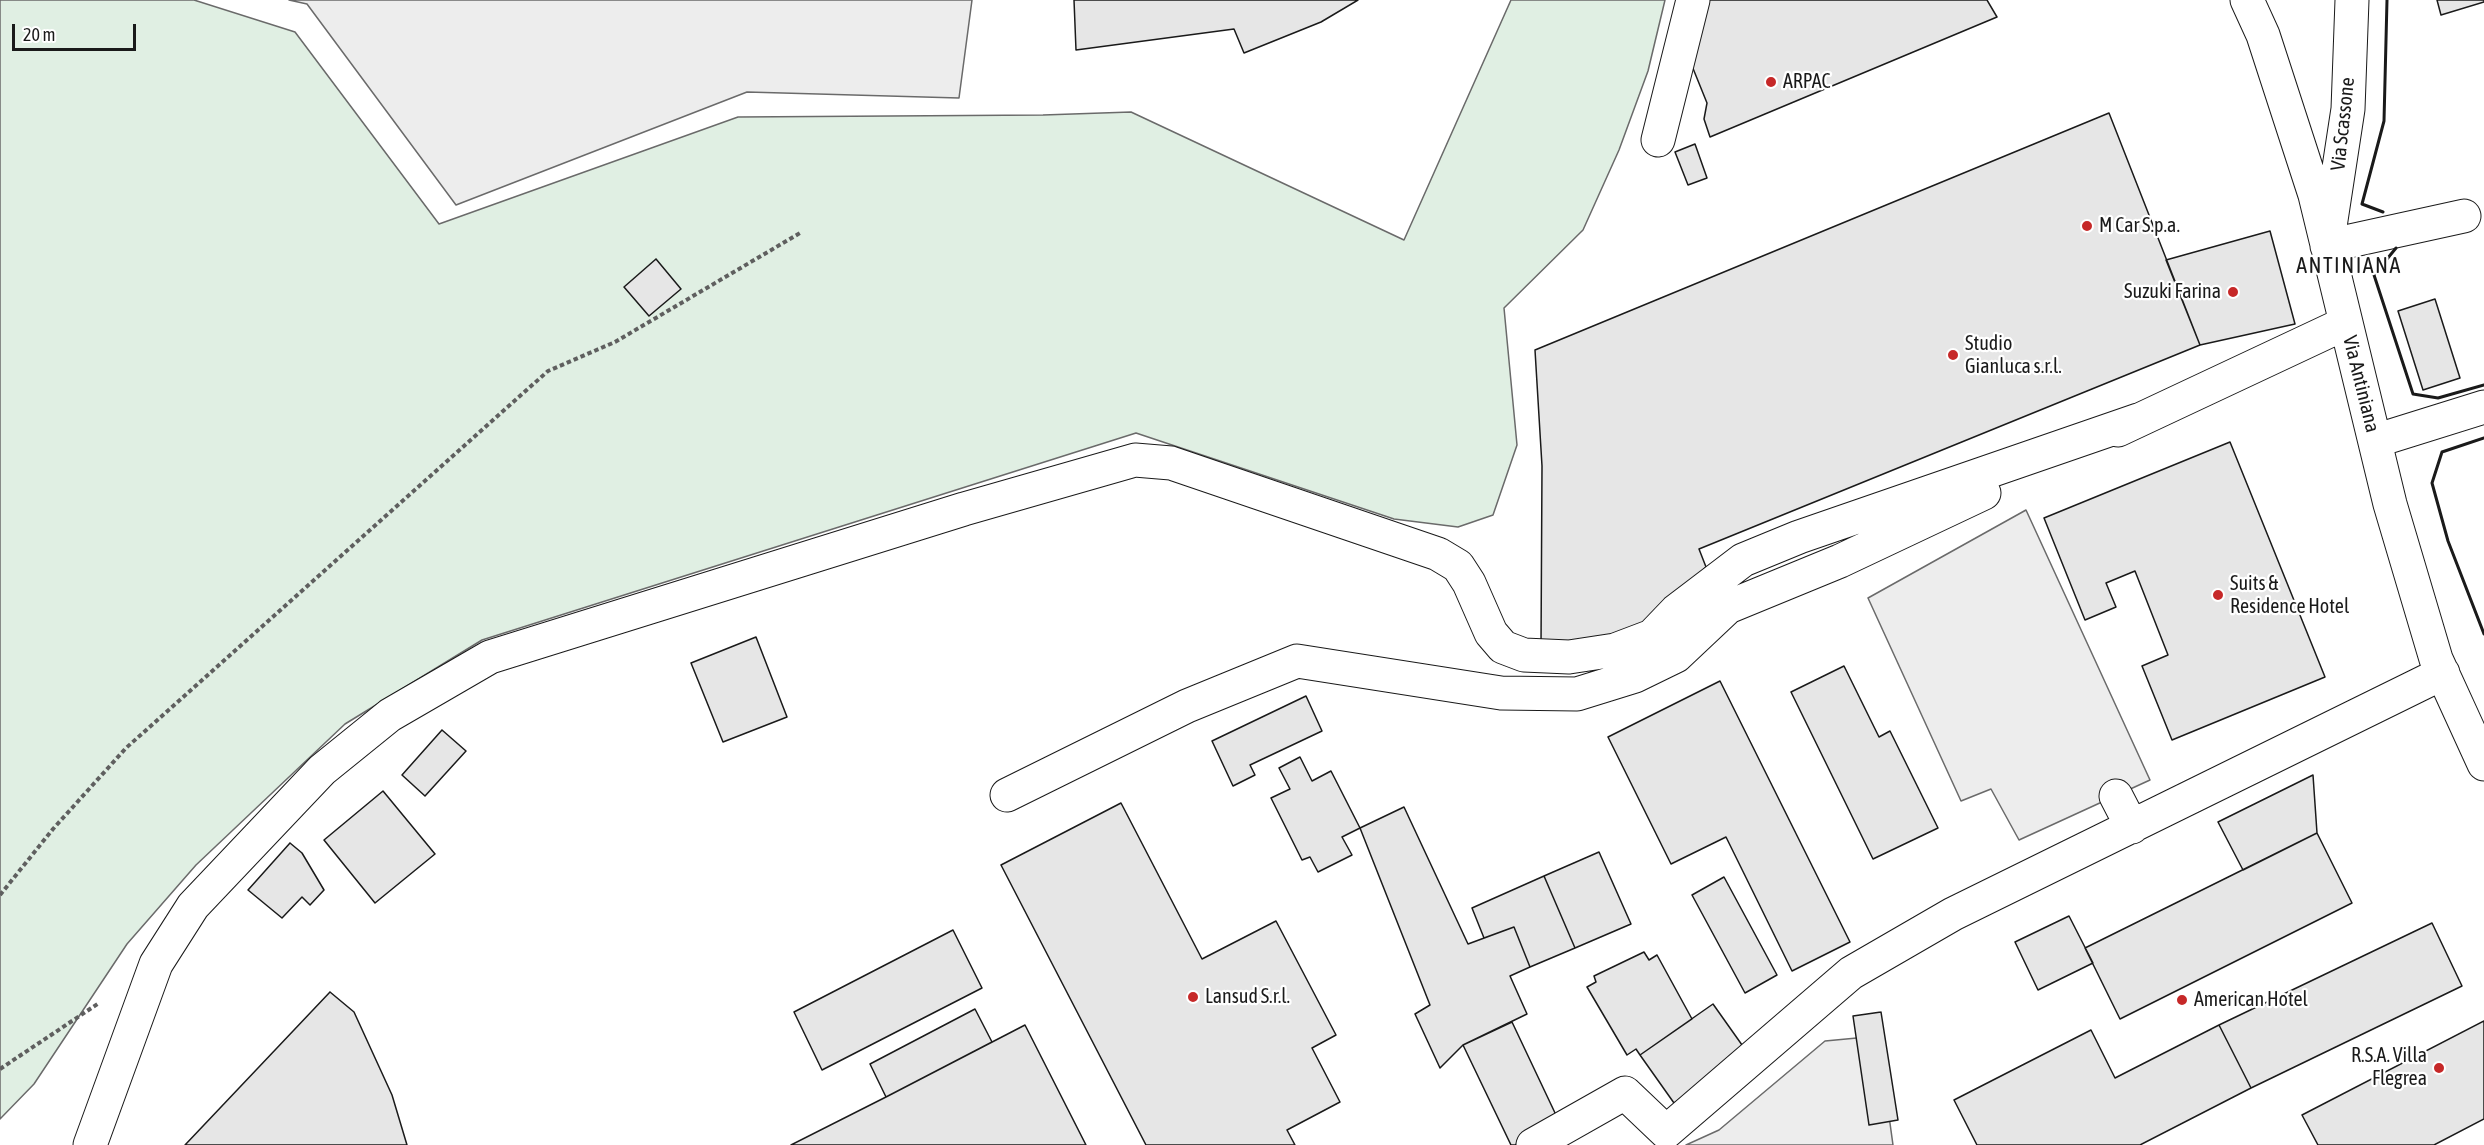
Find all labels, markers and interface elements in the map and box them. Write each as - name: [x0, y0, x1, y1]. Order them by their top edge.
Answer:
- scale bar: [15, 12, 140, 50]
- text: 20 m: [23, 24, 55, 45]
- place label: ARPAC: [1783, 70, 1831, 94]
- marker: ARPAC: [1764, 75, 1778, 89]
- street label: Via Scassone: [2326, 76, 2360, 172]
- place label: M Car S.p.a.: [2099, 214, 2180, 238]
- marker: M Car S.p.a.: [2080, 219, 2094, 233]
- district label: ANTINIANA: [2296, 253, 2402, 279]
- place label: Suzuki Farina: [2124, 280, 2221, 304]
- marker: Suzuki Farina: [2226, 285, 2240, 299]
- place label: Studio Gianluca s.r.l.: [1965, 332, 2062, 379]
- street label: Via Antiniana: [2337, 333, 2385, 435]
- marker: Studio Gianluca s.r.l.: [1946, 348, 1960, 362]
- place label: Suits & Residence Hotel: [2230, 572, 2349, 619]
- marker: Suits & Residence Hotel: [2211, 588, 2225, 602]
- place label: Lansud S.r.l.: [1205, 985, 1290, 1009]
- place label: American Hotel: [2194, 988, 2308, 1012]
- marker: Lansud S.r.l.: [1186, 990, 1200, 1004]
- marker: American Hotel: [2175, 993, 2189, 1007]
- place label: R.S.A. Villa Flegrea: [2351, 1044, 2427, 1091]
- marker: R.S.A. Villa Flegrea: [2432, 1061, 2446, 1075]

